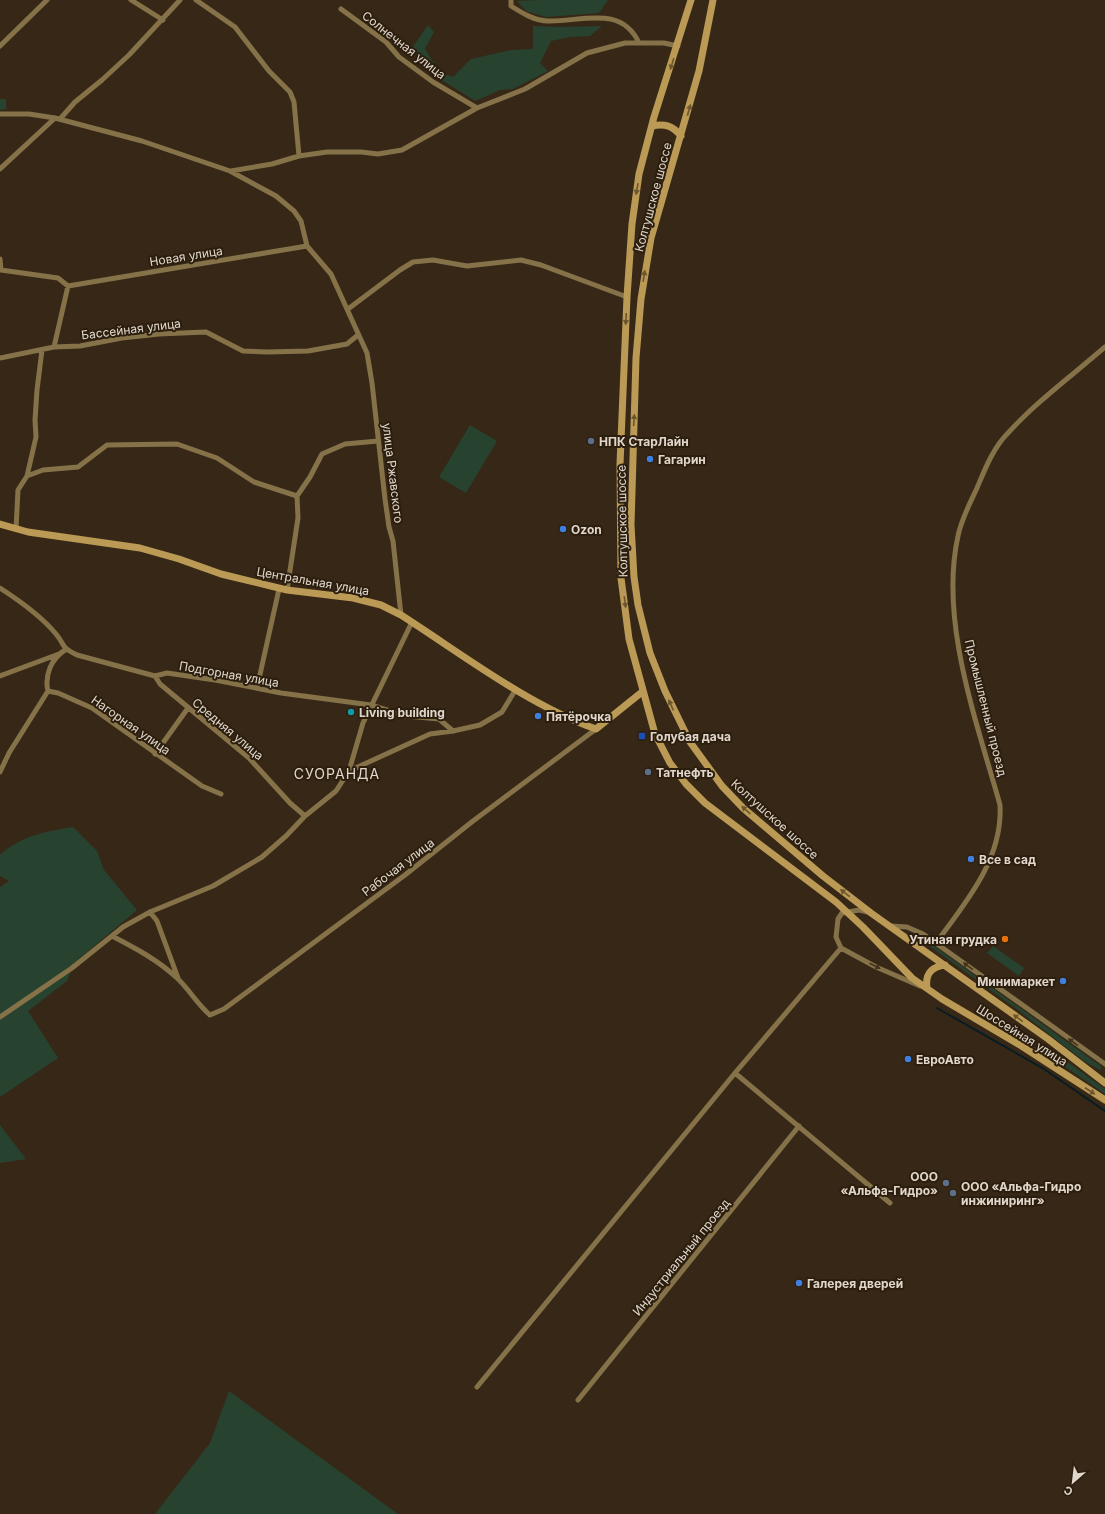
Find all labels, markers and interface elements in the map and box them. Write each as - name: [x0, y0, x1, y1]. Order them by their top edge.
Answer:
- street label: Солнечная улица: [359, 8, 449, 82]
- one-way arrow: [669, 58, 675, 70]
- one-way arrow: [686, 104, 692, 116]
- street label: Колтушское шоссе: [631, 141, 675, 253]
- one-way arrow: [634, 183, 640, 195]
- street label: Новая улица: [148, 243, 224, 269]
- one-way arrow: [641, 270, 647, 282]
- one-way arrow: [623, 313, 629, 326]
- street label: Бассейная улица: [80, 315, 182, 343]
- one-way arrow: [630, 414, 637, 426]
- street label: улица Ржавского: [379, 422, 407, 524]
- place label: НПК СтарЛайн: [599, 434, 689, 449]
- marker: НПК СтарЛайн: [586, 436, 596, 446]
- place label: Гагарин: [658, 452, 706, 467]
- marker: Гагарин: [645, 454, 655, 464]
- street label: Колтушское шоссе: [614, 465, 630, 577]
- place label: Ozon: [571, 522, 602, 537]
- marker: Ozon: [558, 524, 568, 534]
- street label: Центральная улица: [255, 564, 371, 598]
- one-way arrow: [622, 596, 628, 608]
- street label: Промышленный проезд: [962, 638, 1010, 779]
- street label: Подгорная улица: [178, 658, 280, 690]
- street label: Нагорная улица: [89, 692, 173, 758]
- street label: Средняя улица: [189, 695, 267, 763]
- one-way arrow: [668, 699, 674, 710]
- place label: Living building: [359, 705, 445, 720]
- marker: Living building: [346, 707, 356, 717]
- place label: Пятёрочка: [546, 709, 611, 724]
- marker: Пятёрочка: [533, 711, 543, 721]
- place label: Голубая дача: [650, 729, 731, 744]
- marker: Голубая дача: [637, 731, 647, 741]
- district label: СУОРАНДА: [294, 765, 380, 782]
- place label: Татнефть: [656, 765, 714, 780]
- marker: Татнефть: [643, 767, 653, 777]
- street label: Колтушское шоссе: [728, 776, 822, 862]
- one-way arrow: [740, 805, 751, 814]
- street label: Рабочая улица: [359, 835, 437, 899]
- place label: Все в сад: [979, 852, 1036, 867]
- marker: Все в сад: [966, 854, 976, 864]
- one-way arrow: [840, 889, 851, 897]
- place label: Утиная грудка: [909, 932, 997, 947]
- marker: Утиная грудка: [1000, 934, 1010, 944]
- one-way arrow: [962, 962, 973, 970]
- one-way arrow: [870, 963, 881, 970]
- place label: Минимаркет: [977, 974, 1055, 989]
- marker: Минимаркет: [1058, 976, 1068, 986]
- street label: Шоссейная улица: [974, 1001, 1070, 1069]
- one-way arrow: [1012, 1014, 1023, 1022]
- one-way arrow: [1068, 1038, 1079, 1046]
- place label: ЕвроАвто: [916, 1052, 974, 1067]
- marker: ЕвроАвто: [903, 1054, 913, 1064]
- one-way arrow: [1085, 1087, 1095, 1095]
- place label: ООО «Альфа-Гидро»: [840, 1169, 938, 1198]
- marker: ООО «Альфа-Гидро»: [941, 1178, 951, 1188]
- place label: ООО «Альфа-Гидро инжиниринг»: [961, 1179, 1081, 1208]
- marker: ООО «Альфа-Гидро инжиниринг»: [948, 1188, 958, 1198]
- street label: Индустриальный проезд: [629, 1195, 733, 1318]
- place label: Галерея дверей: [807, 1276, 903, 1291]
- marker: Галерея дверей: [794, 1278, 804, 1288]
- north arrow: [1053, 1462, 1093, 1502]
- text: С: [1061, 1483, 1075, 1499]

